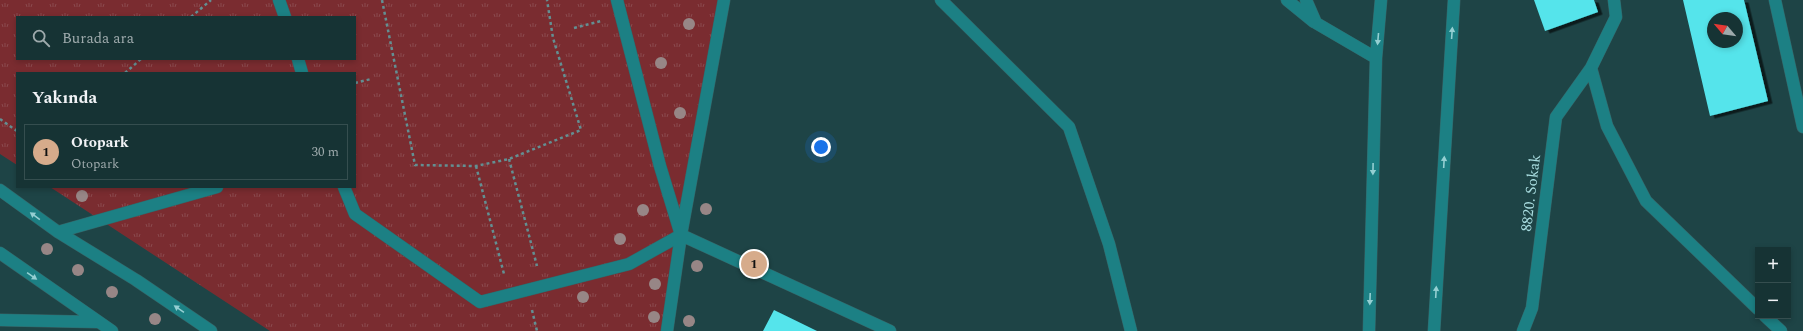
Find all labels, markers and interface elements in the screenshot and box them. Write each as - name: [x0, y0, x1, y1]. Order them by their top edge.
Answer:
- north arrow: [1707, 12, 1743, 48]
- search box: [16, 16, 356, 60]
- icon: search: [30, 27, 52, 49]
- text: Burada ara: [62, 27, 134, 50]
- one-way arrow: [1449, 27, 1456, 39]
- one-way arrow: [1374, 33, 1381, 45]
- text: Yakında: [32, 85, 97, 111]
- text: Otopark: [71, 131, 129, 154]
- your location: [811, 137, 831, 157]
- text: 1: [42, 142, 50, 162]
- text: 30 m: [312, 142, 339, 162]
- street label: 8820. Sokak: [1515, 153, 1547, 233]
- text: Otopark: [71, 154, 119, 174]
- one-way arrow: [1440, 156, 1447, 168]
- one-way arrow: [1370, 163, 1377, 175]
- one-way arrow: [29, 212, 40, 220]
- map controls: [1755, 247, 1791, 319]
- button: +: [1755, 247, 1791, 283]
- pin: 1: [741, 249, 767, 279]
- one-way arrow: [27, 272, 37, 280]
- button: −: [1755, 283, 1791, 319]
- one-way arrow: [1433, 285, 1439, 298]
- one-way arrow: [1367, 293, 1373, 306]
- one-way arrow: [174, 305, 184, 313]

